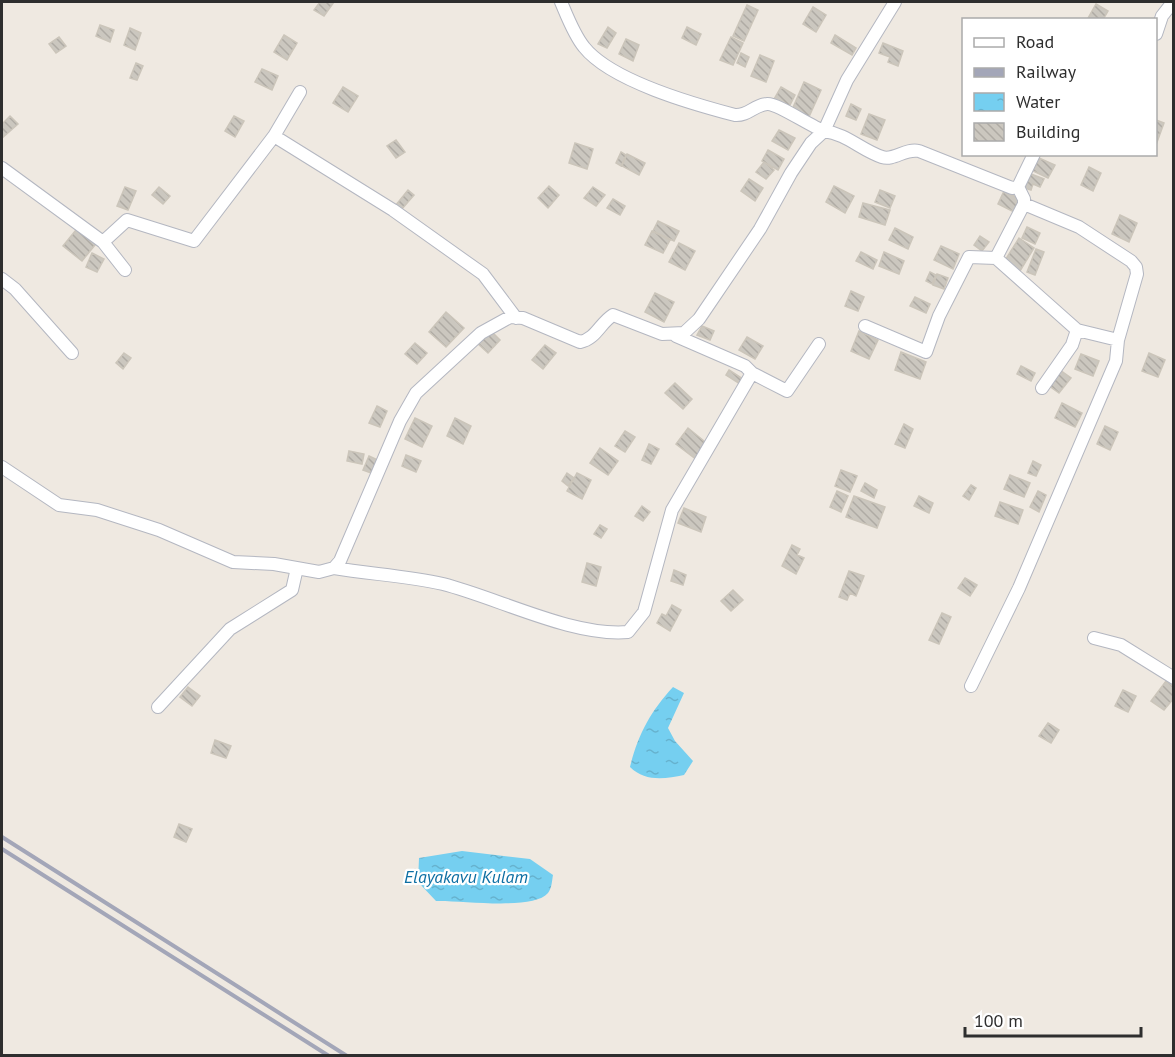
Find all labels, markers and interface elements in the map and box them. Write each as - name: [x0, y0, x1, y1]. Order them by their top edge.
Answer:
- legend: [962, 18, 1157, 156]
- text: Road: [1016, 30, 1054, 53]
- text: Railway: [1016, 60, 1077, 83]
- text: Water: [1016, 90, 1060, 113]
- text: Building: [1016, 120, 1080, 143]
- water label: Elayakavu Kulam: [404, 865, 528, 888]
- scale bar: [965, 1000, 1140, 1038]
- text: 100 m: [974, 1009, 1023, 1032]

